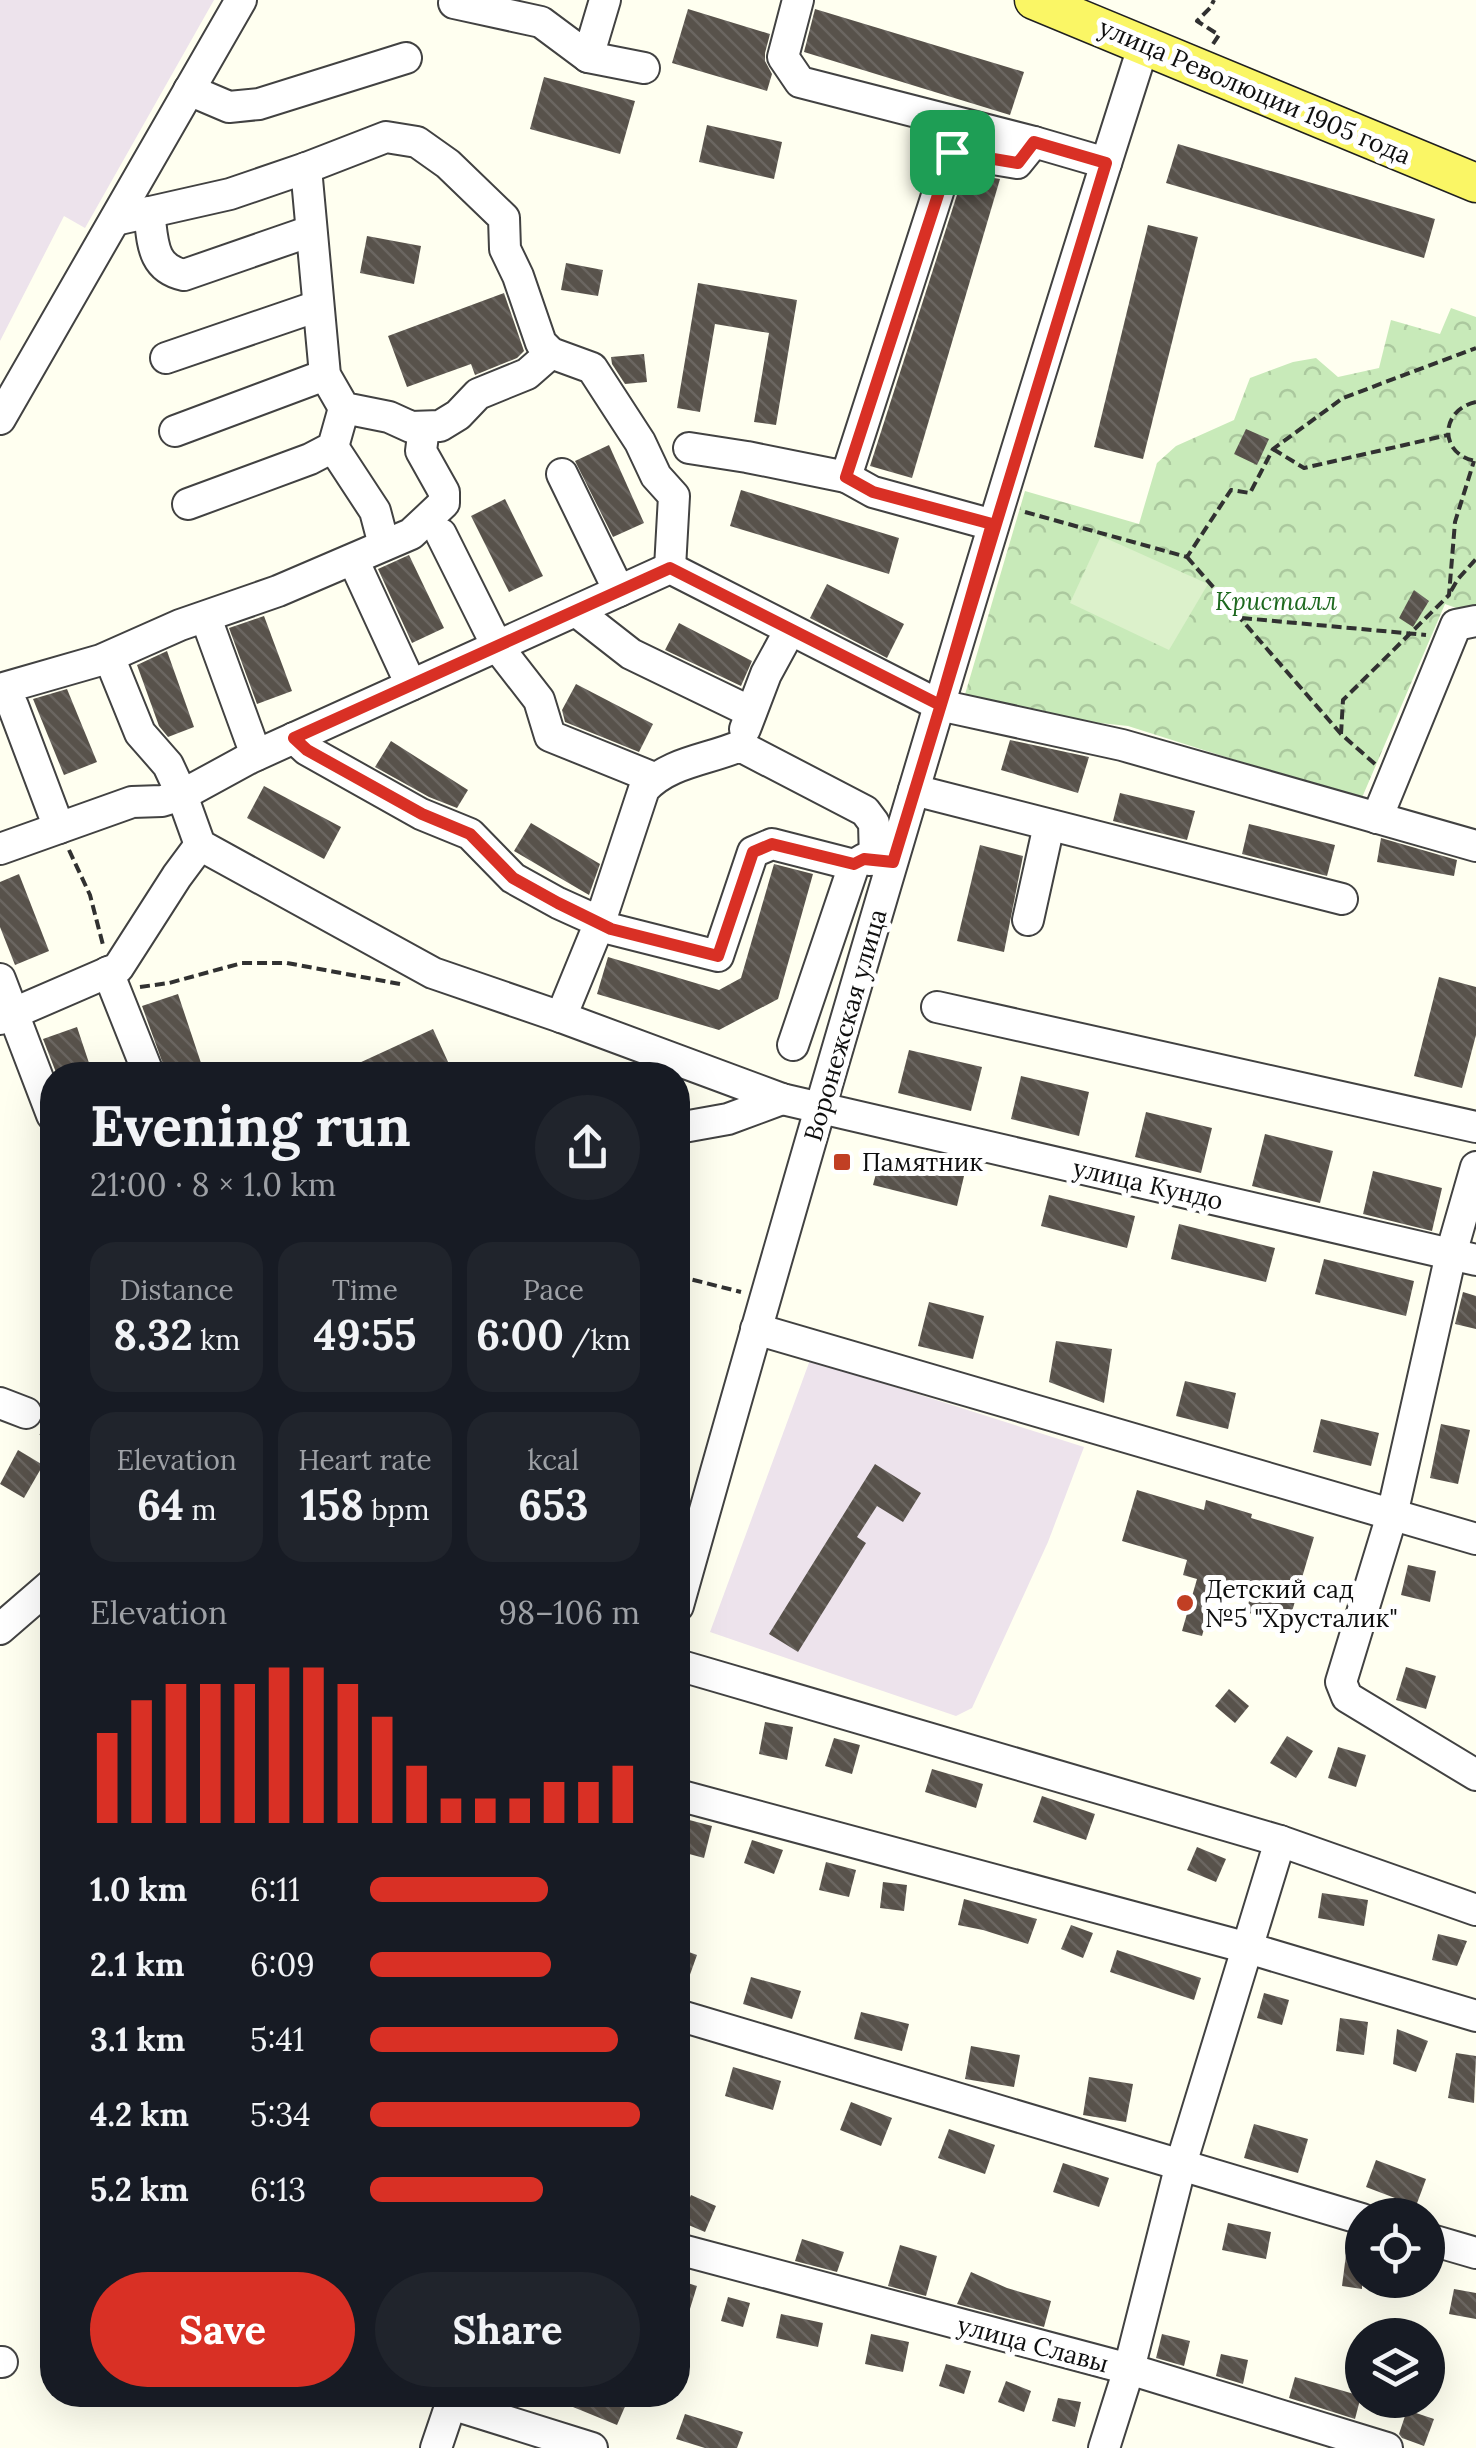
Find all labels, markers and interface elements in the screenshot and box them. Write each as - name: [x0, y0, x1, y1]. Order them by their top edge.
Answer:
- street label: улица Революции 1905 года: [1094, 11, 1416, 171]
- pin: [910, 110, 995, 195]
- icon: arrive: [925, 125, 980, 180]
- park label: Кристалл: [1215, 585, 1338, 617]
- street label: Воронежская улица: [797, 905, 893, 1145]
- text: Evening run: [90, 1091, 411, 1161]
- button: share: [535, 1095, 640, 1200]
- place label: Памятник: [862, 1146, 983, 1178]
- marker: Памятник: [831, 1151, 853, 1173]
- street label: улица Кундо: [1070, 1151, 1226, 1217]
- text: 21:00 · 8 × 1.0 km: [90, 1164, 336, 1205]
- text: Distance: [120, 1272, 234, 1308]
- text: Time: [332, 1272, 398, 1308]
- text: Pace: [523, 1272, 584, 1308]
- text: 8.32: [113, 1308, 193, 1362]
- text: 49:55: [313, 1308, 417, 1362]
- text: 6:00: [476, 1308, 564, 1362]
- text: km: [193, 1322, 240, 1358]
- text: /km: [564, 1322, 631, 1358]
- text: Elevation: [117, 1442, 237, 1478]
- text: Heart rate: [298, 1442, 432, 1478]
- text: kcal: [527, 1442, 579, 1478]
- text: 64: [137, 1478, 184, 1532]
- text: 158: [300, 1478, 364, 1532]
- text: 653: [518, 1478, 589, 1532]
- text: m: [184, 1492, 216, 1528]
- text: bpm: [364, 1492, 430, 1528]
- place label: Детский сад №5 "Хрусталик": [1205, 1573, 1398, 1634]
- text: Elevation: [90, 1592, 227, 1633]
- text: 98–106 m: [498, 1592, 640, 1633]
- marker: Детский сад №5 "Хрусталик": [1174, 1592, 1196, 1614]
- text: 1.0 km: [90, 1869, 187, 1910]
- text: 6:11: [250, 1869, 300, 1910]
- text: 2.1 km: [90, 1944, 184, 1985]
- text: 6:09: [250, 1944, 315, 1985]
- text: 3.1 km: [90, 2019, 185, 2060]
- text: 5:41: [250, 2019, 304, 2060]
- text: 4.2 km: [90, 2094, 189, 2135]
- text: 5:34: [250, 2094, 311, 2135]
- text: 5.2 km: [90, 2169, 189, 2210]
- text: 6:13: [250, 2169, 306, 2210]
- map controls: [1345, 2198, 1445, 2418]
- button: locate: [1345, 2198, 1445, 2298]
- button: Save: [90, 2272, 355, 2387]
- button: Share: [375, 2272, 640, 2387]
- street label: улица Славы: [954, 2308, 1112, 2380]
- button: layers: [1345, 2318, 1445, 2418]

